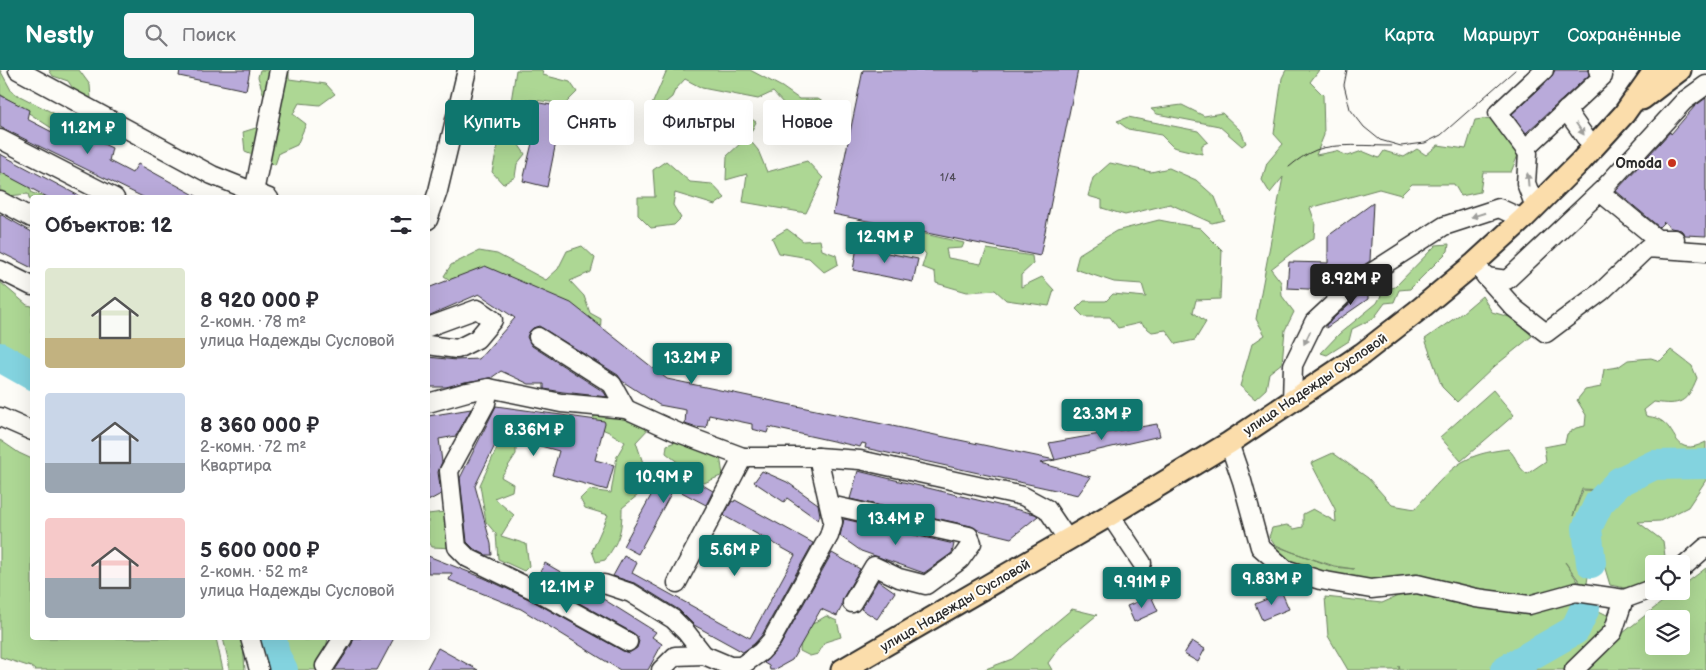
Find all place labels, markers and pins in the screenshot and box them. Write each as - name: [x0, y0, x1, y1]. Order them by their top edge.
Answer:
- pin: 11.2M ₽: [42, 112, 134, 155]
- place label: Omoda: [1616, 155, 1662, 172]
- marker: Omoda: [1666, 157, 1678, 169]
- pin: 12.9M ₽: [839, 222, 931, 264]
- pin: 8.92M ₽: [1305, 264, 1397, 306]
- pin: 13.2M ₽: [646, 342, 738, 385]
- pin: 23.3M ₽: [1056, 398, 1148, 441]
- pin: 8.36M ₽: [488, 414, 580, 457]
- pin: 10.9M ₽: [618, 462, 710, 504]
- pin: 13.4M ₽: [850, 504, 942, 546]
- pin: 5.6M ₽: [694, 534, 776, 577]
- pin: 9.83M ₽: [1226, 564, 1318, 606]
- pin: 9.91M ₽: [1096, 566, 1188, 609]
- pin: 12.1M ₽: [521, 572, 613, 614]

